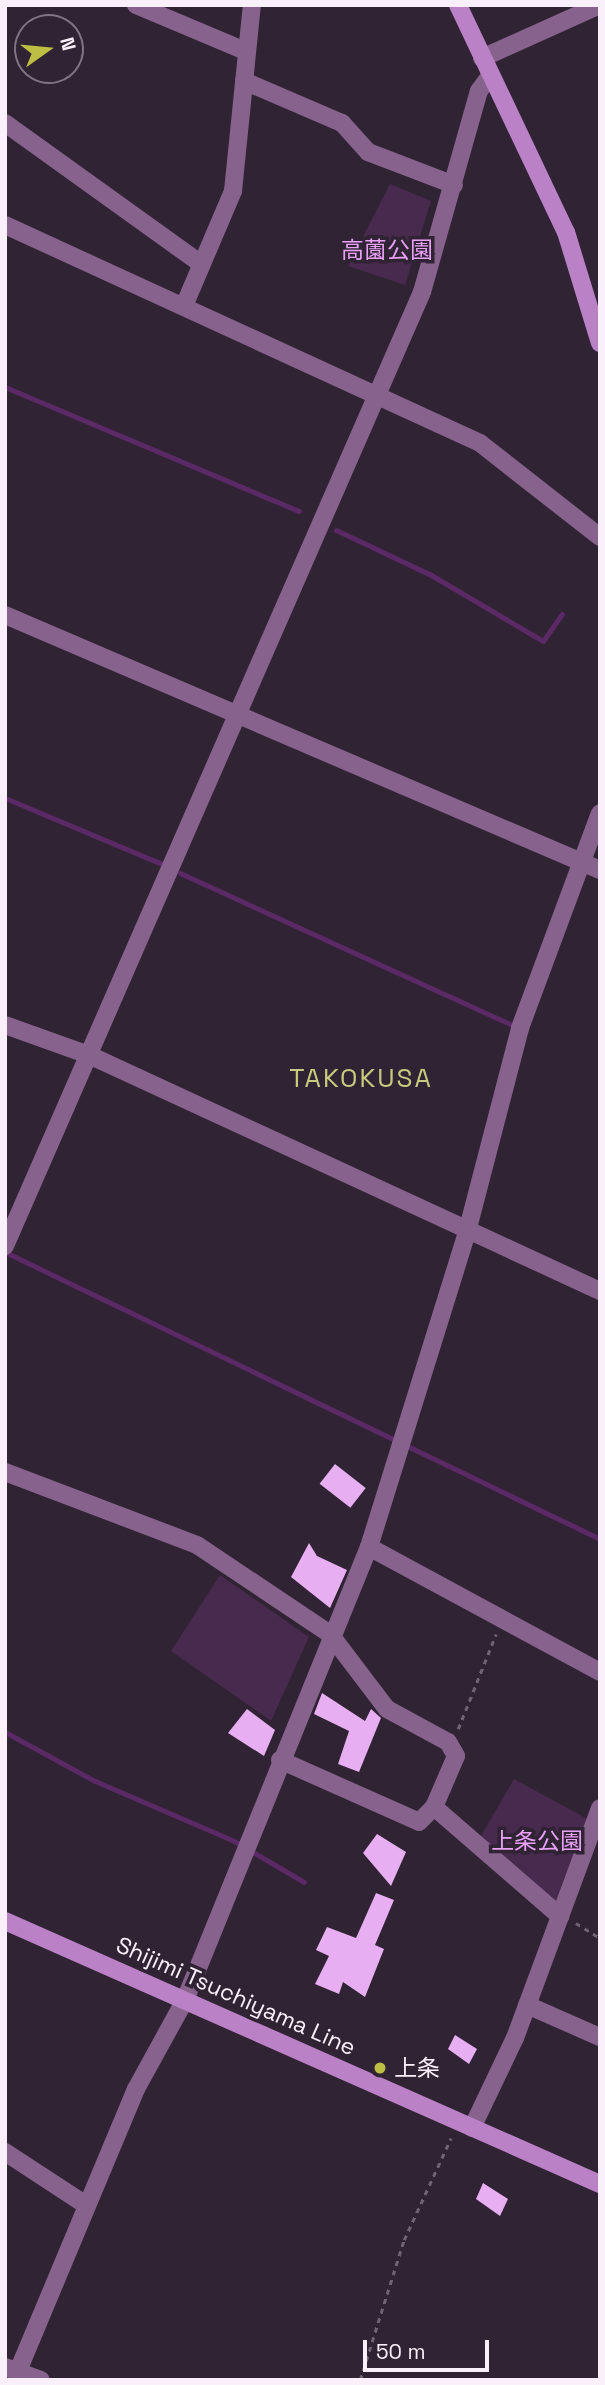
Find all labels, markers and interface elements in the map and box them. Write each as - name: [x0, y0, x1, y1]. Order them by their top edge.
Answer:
- north arrow: [14, 14, 84, 84]
- text: N: [54, 35, 82, 53]
- park label: 高薗公園: [341, 236, 433, 264]
- district label: TAKOKUSA: [290, 1063, 432, 1095]
- park label: 上条公園: [491, 1827, 583, 1855]
- street label: Shijimi Tsuchiyama Line: [112, 1931, 360, 2061]
- place label: 上条: [394, 2054, 440, 2082]
- marker: 上条: [372, 2060, 388, 2076]
- scale bar: [367, 2326, 493, 2370]
- text: 50 m: [376, 2338, 426, 2365]

